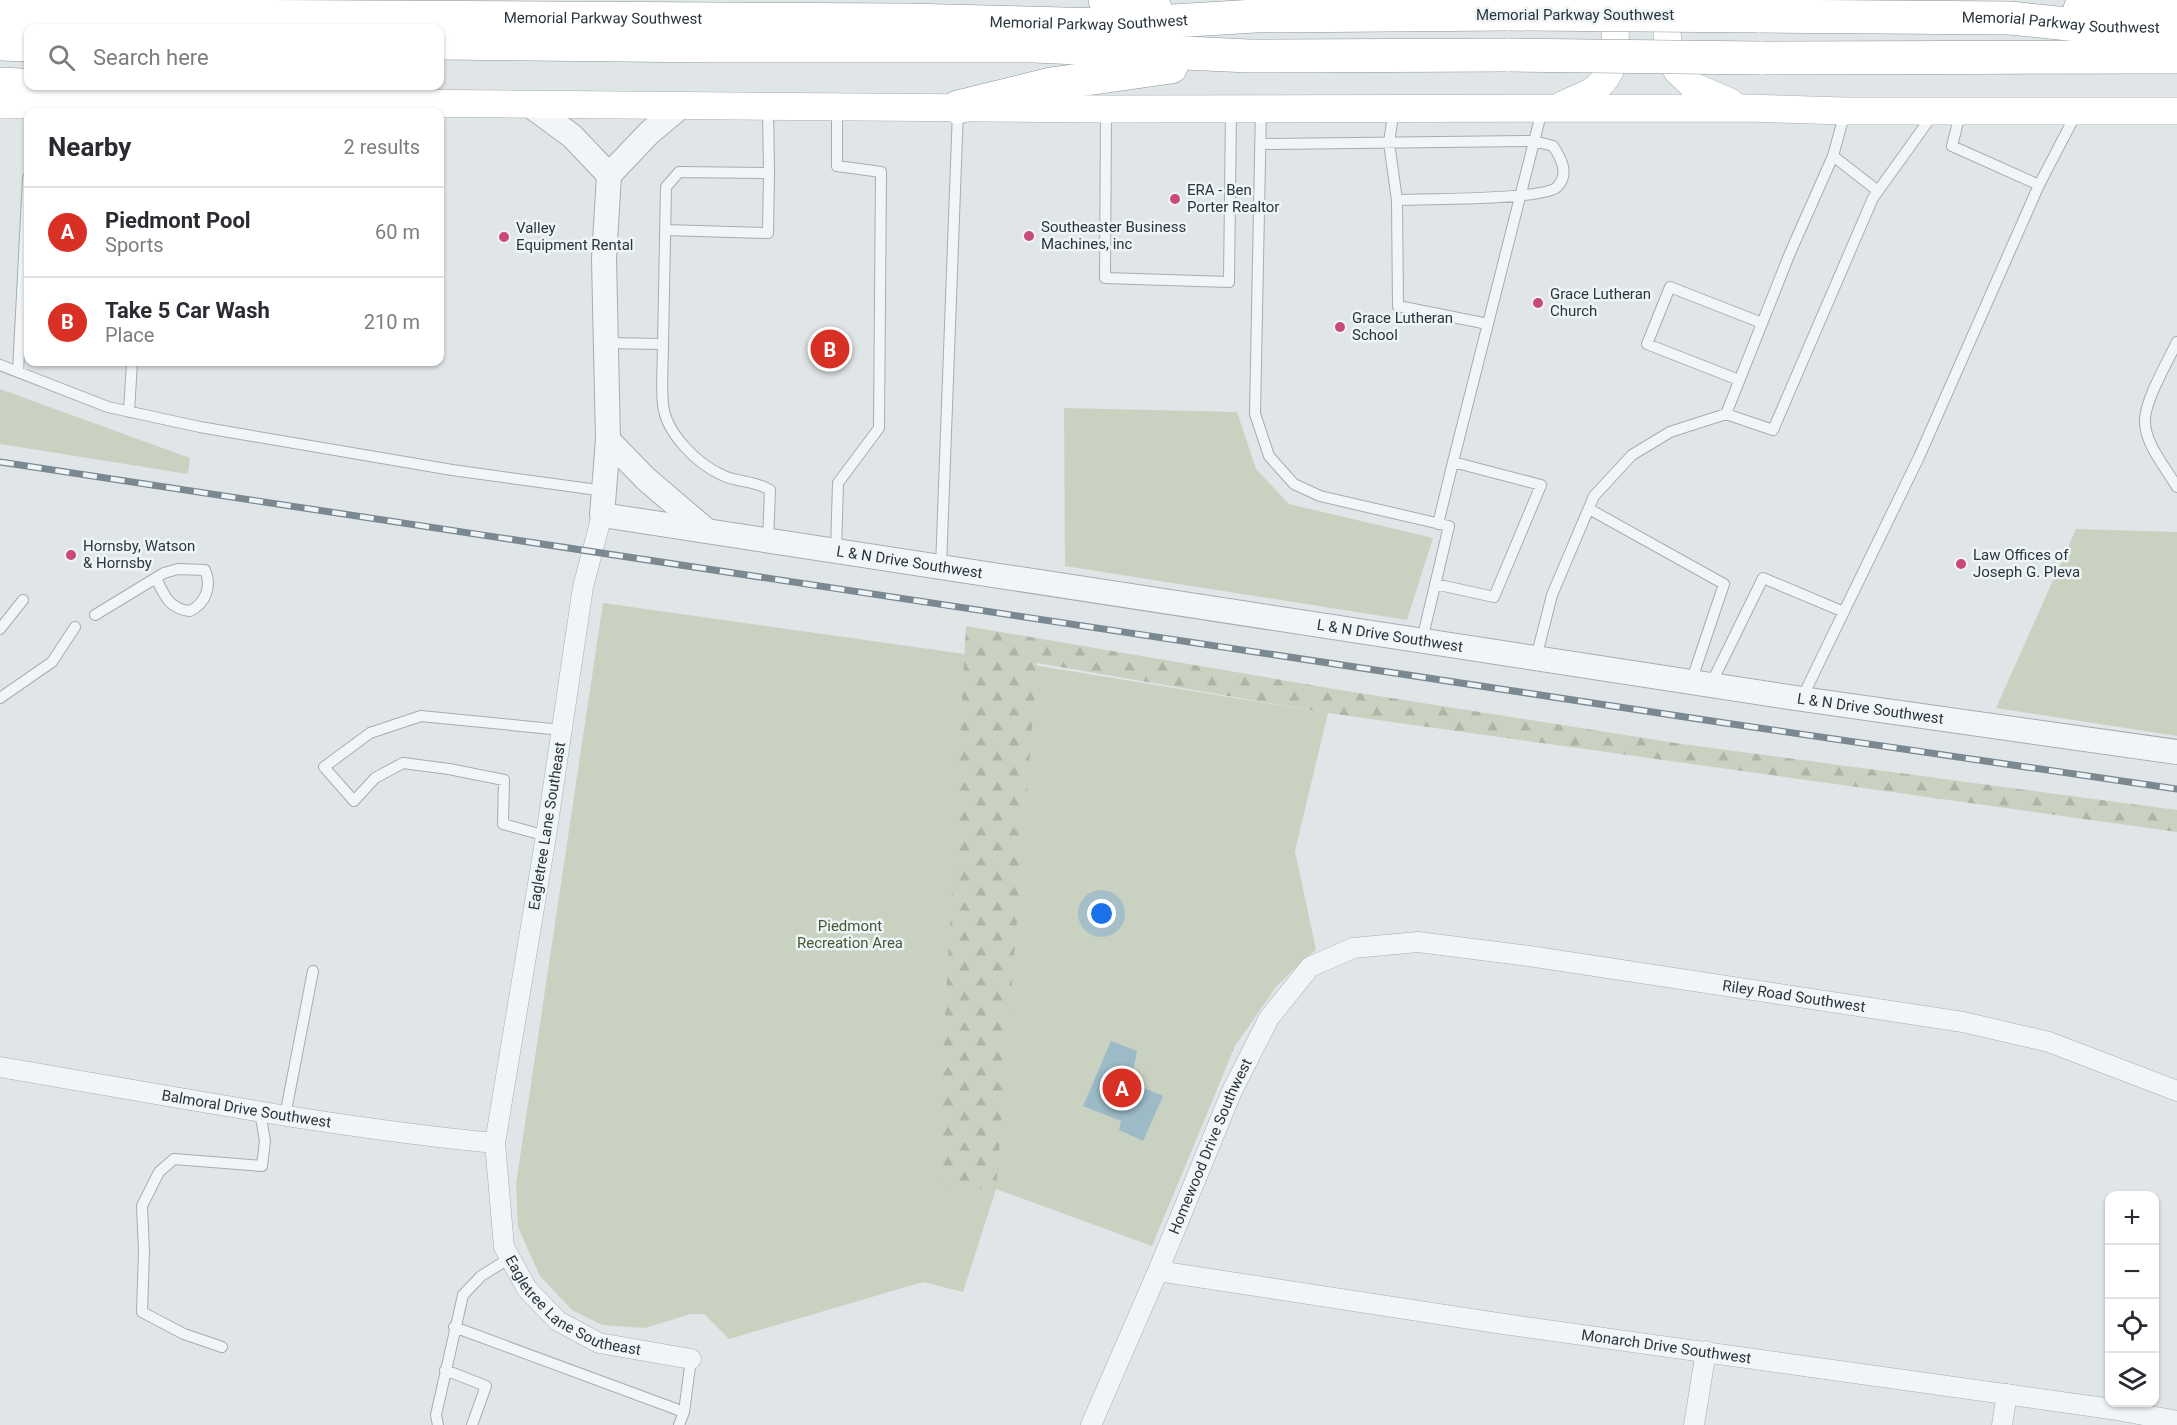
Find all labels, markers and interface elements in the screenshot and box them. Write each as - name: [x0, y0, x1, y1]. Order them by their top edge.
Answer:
- street label: Memorial Parkway Southwest: [1476, 6, 1674, 24]
- street label: Memorial Parkway Southwest: [504, 9, 702, 28]
- street label: Memorial Parkway Southwest: [1962, 9, 2160, 37]
- street label: Memorial Parkway Southwest: [990, 11, 1189, 34]
- search box: [24, 24, 444, 90]
- icon: search: [45, 41, 78, 74]
- text: Search here: [93, 45, 209, 70]
- text: Nearby: [48, 132, 131, 162]
- text: 2 results: [344, 135, 420, 159]
- place label: ERA - Ben Porter Realtor: [1187, 181, 1279, 216]
- marker: ERA - Ben Porter Realtor: [1168, 192, 1182, 206]
- text: Piedmont Pool: [105, 208, 251, 233]
- place label: Southeaster Business Machines, inc: [1041, 218, 1186, 253]
- place label: Valley Equipment Rental: [516, 219, 633, 254]
- text: A: [61, 220, 74, 244]
- text: 60 m: [375, 220, 420, 244]
- marker: Southeaster Business Machines, inc: [1022, 229, 1036, 243]
- marker: Valley Equipment Rental: [497, 230, 511, 244]
- text: Sports: [105, 233, 164, 257]
- place label: Grace Lutheran Church: [1550, 285, 1651, 320]
- marker: Grace Lutheran Church: [1531, 296, 1545, 310]
- text: Take 5 Car Wash: [105, 298, 270, 323]
- place label: Grace Lutheran School: [1352, 309, 1453, 344]
- text: B: [61, 310, 74, 334]
- text: 210 m: [364, 310, 420, 334]
- marker: Grace Lutheran School: [1333, 320, 1347, 334]
- text: Place: [105, 323, 154, 347]
- pin: B: [810, 326, 850, 372]
- place label: Hornsby, Watson & Hornsby: [83, 537, 195, 572]
- street label: L & N Drive Southwest: [835, 542, 984, 582]
- place label: Law Offices of Joseph G. Pleva: [1973, 546, 2080, 581]
- marker: Hornsby, Watson & Hornsby: [64, 548, 78, 562]
- marker: Law Offices of Joseph G. Pleva: [1954, 557, 1968, 571]
- street label: L & N Drive Southwest: [1316, 616, 1464, 656]
- street label: L & N Drive Southwest: [1796, 689, 1945, 728]
- street label: Eagletree Lane Southeast: [525, 741, 569, 911]
- your location: [1087, 899, 1116, 928]
- park label: Piedmont Recreation Area: [797, 917, 903, 952]
- street label: Riley Road Southwest: [1721, 977, 1867, 1016]
- street label: Homewood Drive Southwest: [1165, 1056, 1256, 1237]
- pin: A: [1102, 1066, 1142, 1110]
- street label: Balmoral Drive Southwest: [160, 1086, 333, 1132]
- map controls: [2105, 1191, 2159, 1407]
- button: +: [2105, 1191, 2159, 1245]
- button: −: [2105, 1245, 2159, 1299]
- street label: Eagletree Lane Southeast: [501, 1252, 642, 1359]
- button: locate: [2105, 1299, 2159, 1353]
- street label: Monarch Drive Southwest: [1580, 1326, 1753, 1368]
- button: layers: [2105, 1353, 2159, 1407]

